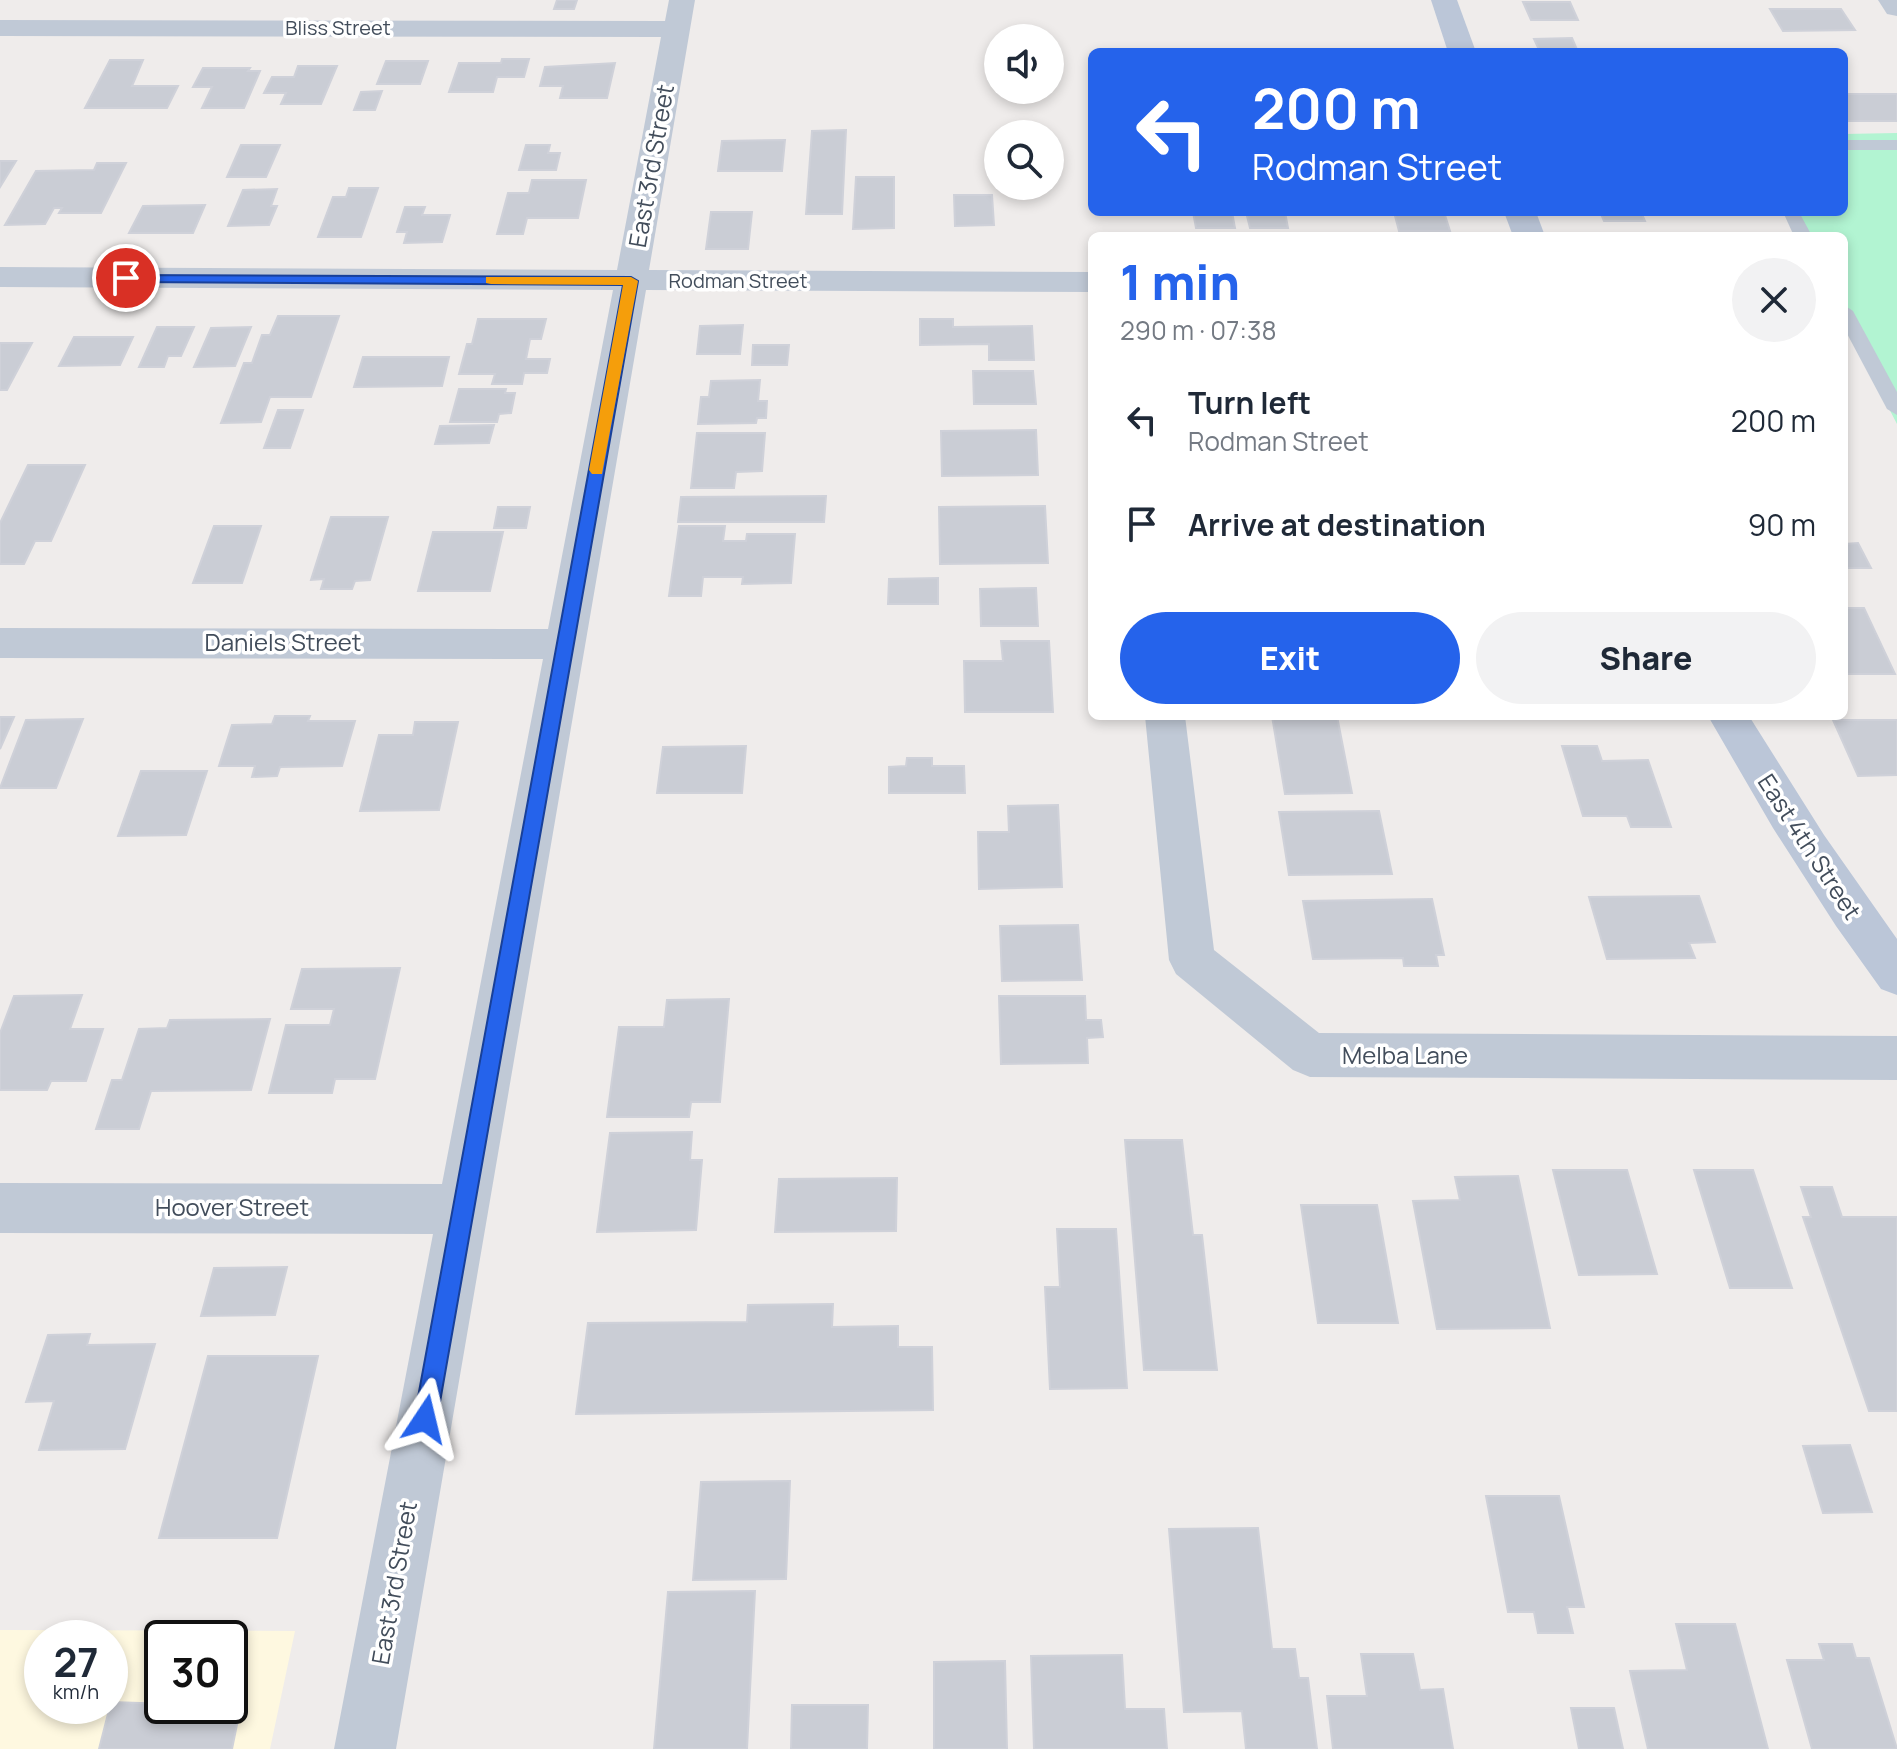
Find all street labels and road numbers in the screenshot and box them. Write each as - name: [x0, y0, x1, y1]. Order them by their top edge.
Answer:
- street label: Bliss Street: [285, 14, 391, 41]
- street label: East 3rd Street: [620, 82, 681, 250]
- street label: Rodman Street: [669, 267, 807, 294]
- street label: Daniels Street: [205, 625, 361, 658]
- street label: East 4th Street: [1751, 767, 1870, 925]
- street label: Melba Lane: [1342, 1038, 1468, 1071]
- street label: Hoover Street: [155, 1190, 309, 1223]
- street label: East 3rd Street: [363, 1499, 424, 1667]

